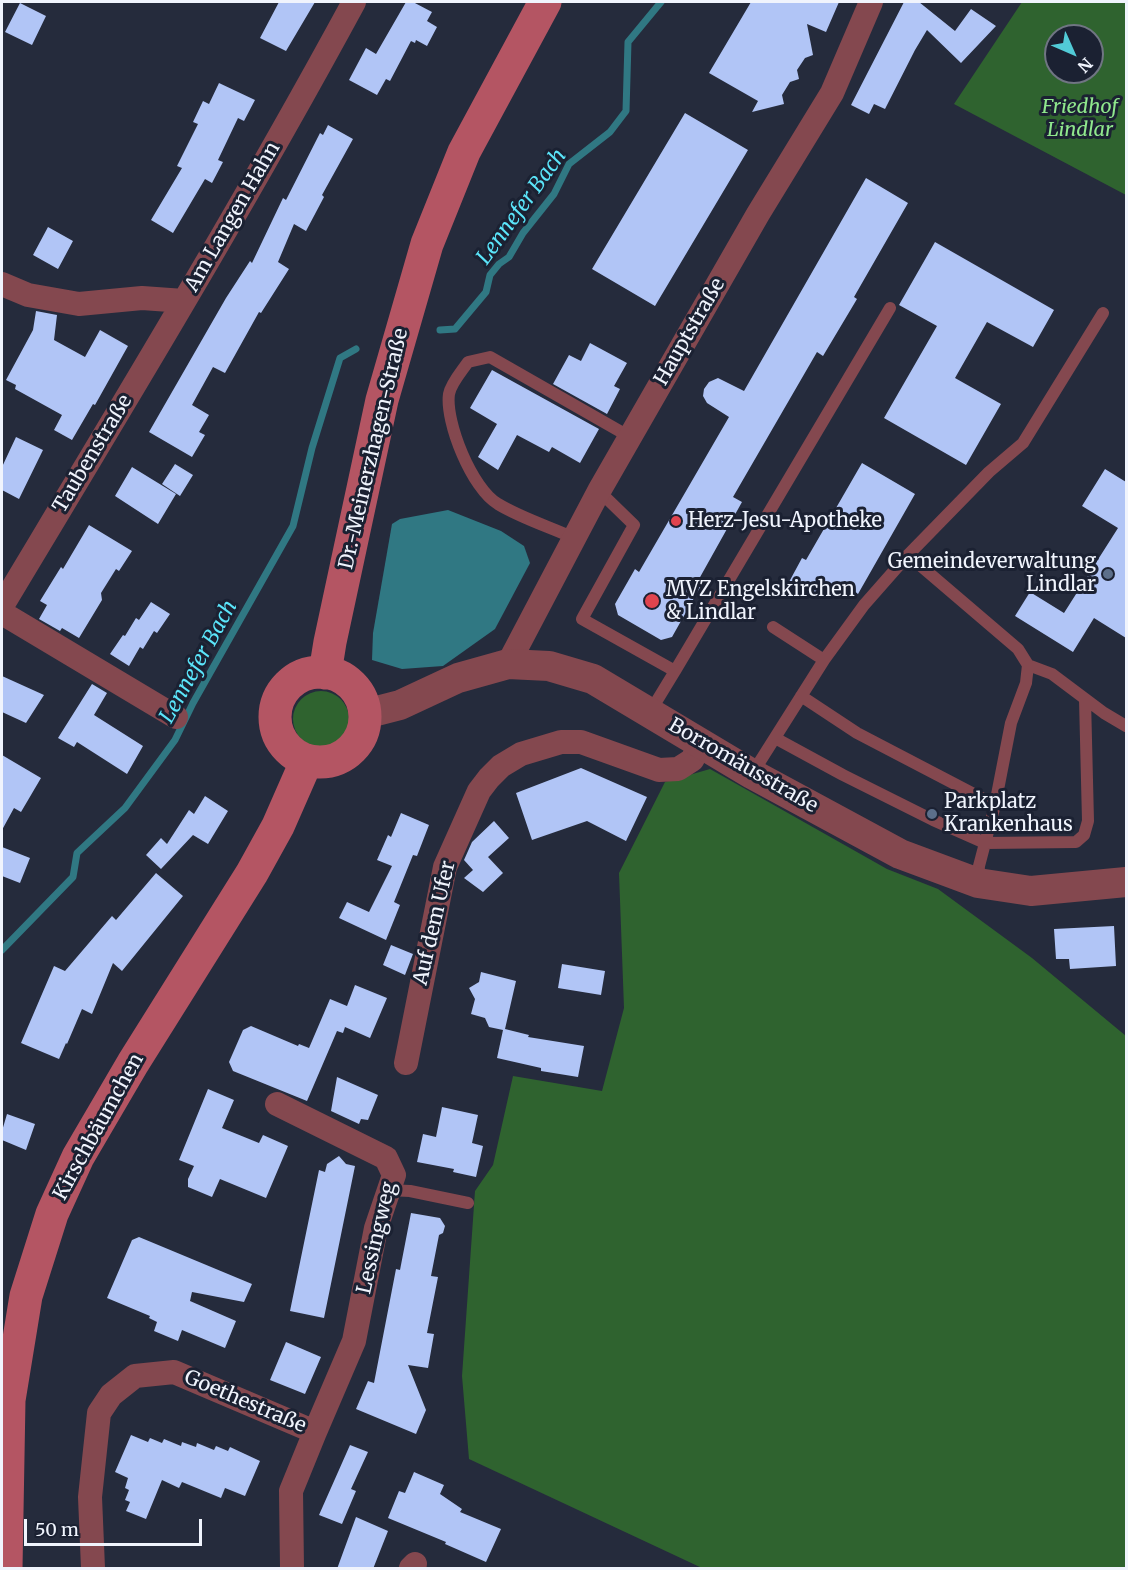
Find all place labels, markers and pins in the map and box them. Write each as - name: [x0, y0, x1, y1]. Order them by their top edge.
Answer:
- place label: Herz-Jesu-Apotheke: [688, 509, 882, 533]
- marker: Herz-Jesu-Apotheke: [669, 514, 683, 528]
- place label: Gemeindeverwaltung Lindlar: [888, 550, 1096, 597]
- marker: Gemeindeverwaltung Lindlar: [1101, 567, 1115, 581]
- place label: MVZ Engelskirchen & Lindlar: [666, 578, 855, 625]
- marker: MVZ Engelskirchen & Lindlar: [643, 592, 661, 610]
- place label: Parkplatz Krankenhaus: [944, 790, 1073, 837]
- marker: Parkplatz Krankenhaus: [925, 807, 939, 821]

